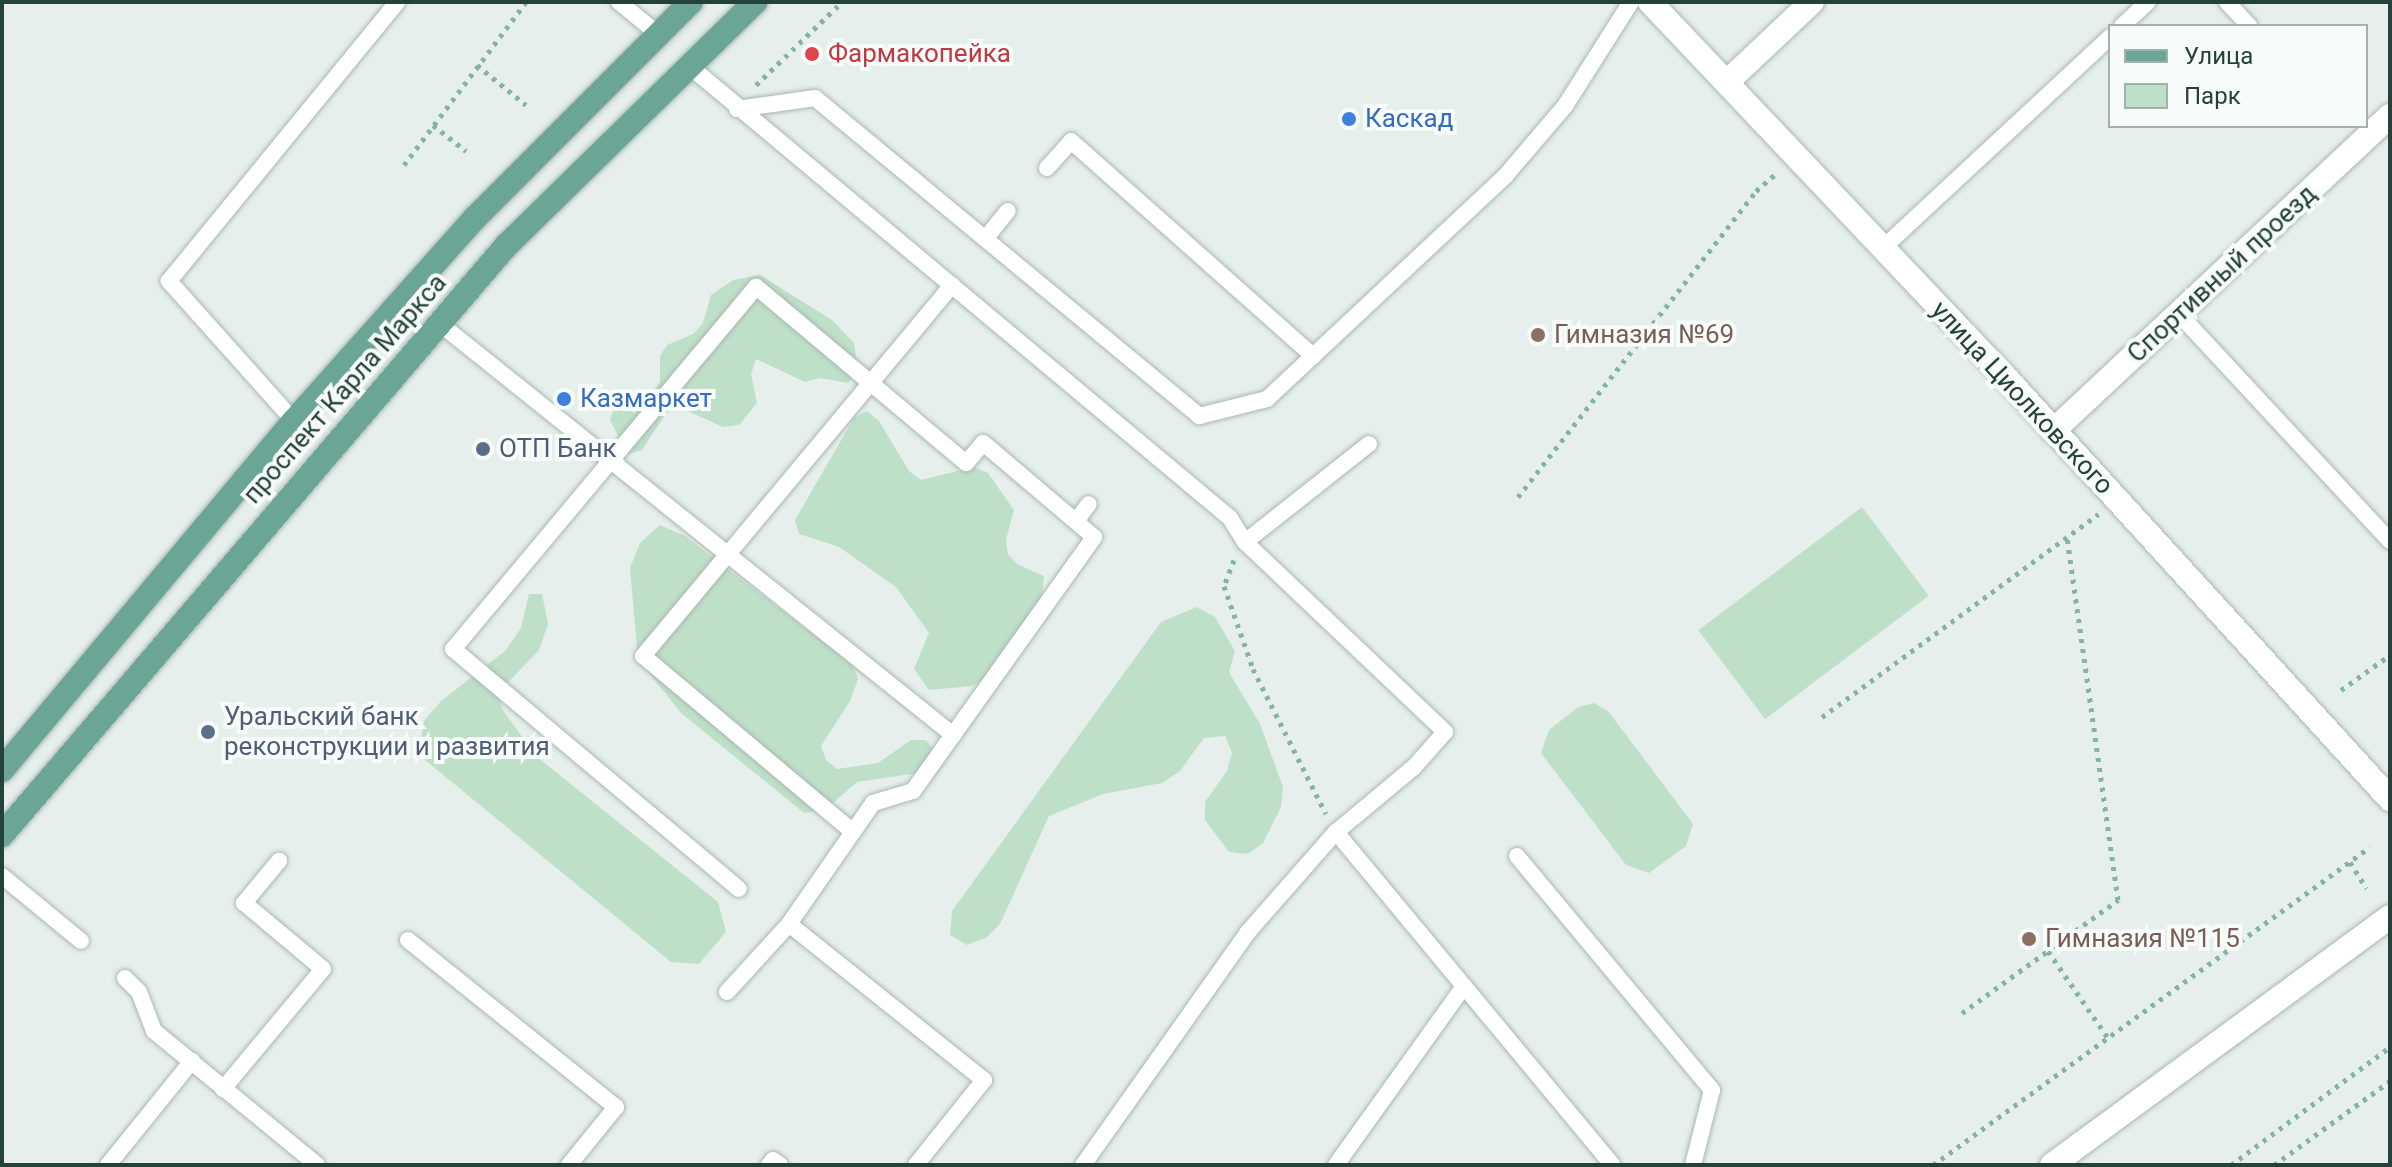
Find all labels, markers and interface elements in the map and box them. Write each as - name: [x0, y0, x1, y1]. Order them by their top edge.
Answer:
- legend: [2108, 24, 2368, 128]
- place label: Фармакопейка: [828, 38, 1011, 70]
- text: Улица: [2184, 42, 2253, 70]
- marker: Фармакопейка: [803, 45, 821, 63]
- text: Парк: [2184, 82, 2241, 110]
- place label: Каскад: [1365, 103, 1453, 135]
- marker: Каскад: [1340, 110, 1358, 128]
- street label: Спортивный проезд: [2121, 179, 2323, 369]
- street label: проспект Карла Маркса: [237, 268, 453, 510]
- street label: улица Циолковского: [1924, 295, 2120, 501]
- place label: Гимназия №69: [1554, 319, 1734, 351]
- marker: Гимназия №69: [1529, 326, 1547, 344]
- place label: Казмаркет: [580, 383, 712, 415]
- marker: Казмаркет: [555, 390, 573, 408]
- place label: ОТП Банк: [499, 433, 617, 465]
- marker: ОТП Банк: [474, 440, 492, 458]
- place label: Уральский банк реконструкции и развития: [224, 701, 550, 762]
- marker: Уральский банк реконструкции и развития: [199, 723, 217, 741]
- place label: Гимназия №115: [2045, 923, 2240, 955]
- marker: Гимназия №115: [2020, 930, 2038, 948]

